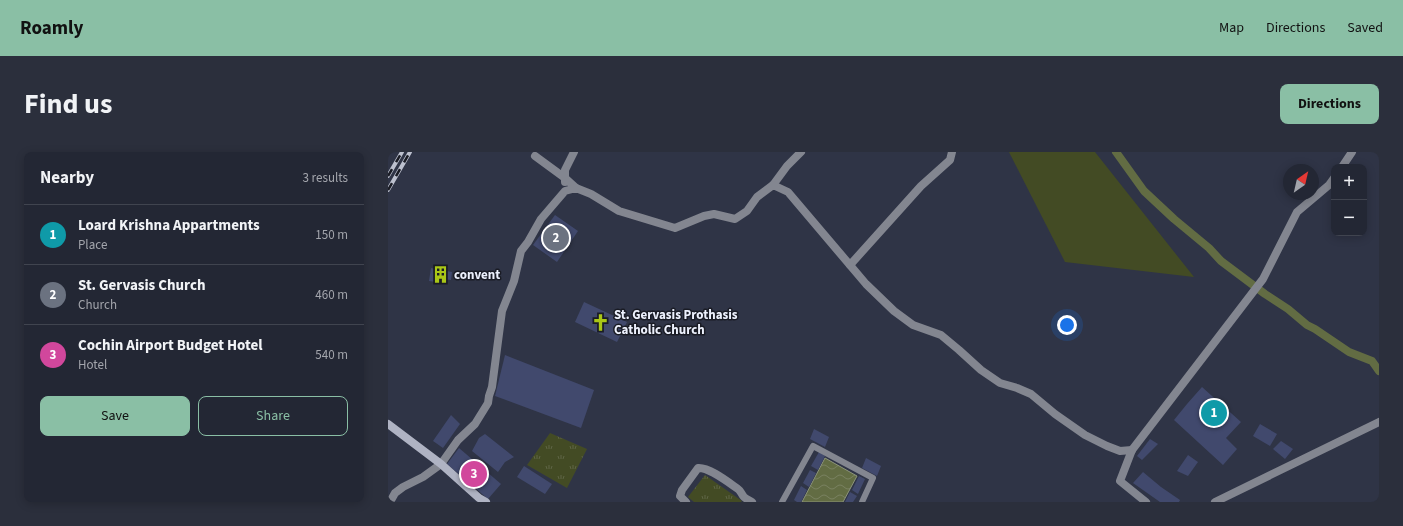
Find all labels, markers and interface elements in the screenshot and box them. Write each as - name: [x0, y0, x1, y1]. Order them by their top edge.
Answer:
- text: Roamly: [20, 15, 83, 42]
- text: Map: [1219, 18, 1244, 38]
- text: Directions: [1266, 18, 1325, 38]
- text: Saved: [1347, 18, 1383, 38]
- text: Find us: [24, 84, 112, 124]
- button: Directions: [1280, 84, 1379, 124]
- north arrow: [1283, 164, 1319, 200]
- map controls: [1331, 164, 1367, 236]
- button: +: [1331, 164, 1367, 200]
- text: Nearby: [40, 166, 94, 190]
- text: 3 results: [303, 169, 348, 187]
- button: −: [1331, 200, 1367, 236]
- text: Loard Krishna Appartments: [78, 215, 260, 236]
- pin: 2: [543, 223, 569, 253]
- text: 1: [50, 226, 56, 244]
- text: 150 m: [315, 226, 348, 244]
- text: Place: [78, 236, 107, 254]
- building icon: convent: [431, 265, 451, 285]
- place label: convent: [454, 266, 500, 284]
- text: St. Gervasis Church: [78, 275, 206, 296]
- text: 2: [50, 286, 56, 304]
- text: 460 m: [315, 286, 348, 304]
- text: Church: [78, 296, 117, 314]
- place label: St. Gervasis Prothasis Catholic Church: [614, 306, 738, 339]
- church icon: St. Gervasis Prothasis Catholic Church: [591, 312, 611, 332]
- your location: [1057, 315, 1077, 335]
- text: Cochin Airport Budget Hotel: [78, 335, 263, 356]
- text: 3: [50, 346, 56, 364]
- text: 540 m: [315, 346, 348, 364]
- text: Hotel: [78, 356, 107, 374]
- button: Save: [40, 396, 190, 436]
- button: Share: [198, 396, 348, 436]
- pin: 1: [1201, 398, 1227, 428]
- pin: 3: [461, 459, 487, 489]

